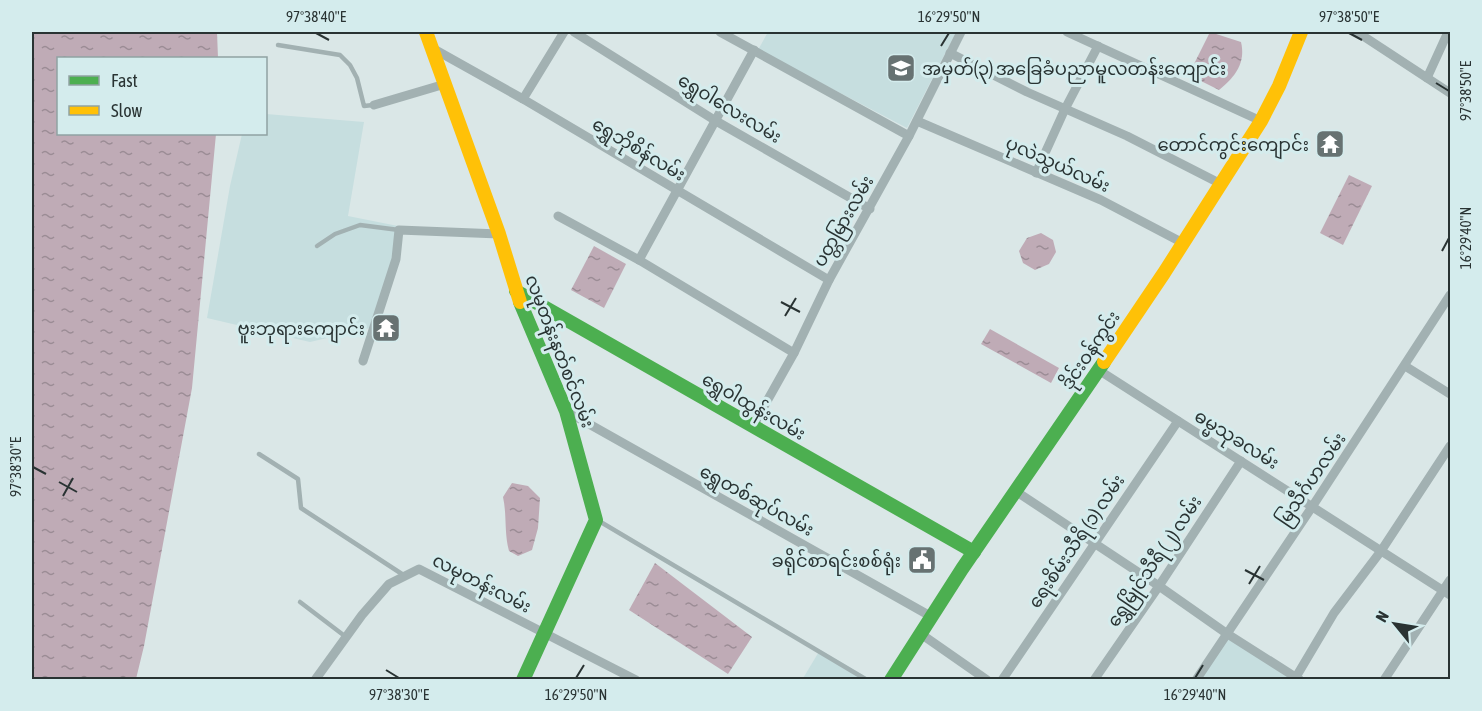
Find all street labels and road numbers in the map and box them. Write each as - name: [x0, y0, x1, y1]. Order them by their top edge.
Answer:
- street label: ရွှေဝါလေးလမ်း: [672, 67, 786, 151]
- street label: ရွှေဘိုစိန်လမ်း: [586, 110, 691, 189]
- street label: ပုလဲသွယ်လမ်း: [1001, 130, 1114, 201]
- street label: ပတ္တမြားလမ်း: [807, 171, 882, 273]
- street label: လမုတန်းနတ်စင်လမ်း: [516, 271, 601, 432]
- street label: ဒိုင်းဝန်ကွင်း: [1054, 305, 1128, 396]
- street label: ရွှေဝါထွန်းလမ်း: [696, 366, 810, 448]
- street label: ဓမ္မသုခလမ်း: [1188, 403, 1284, 478]
- street label: မြသီင်္ဂဟလမ်း: [1270, 427, 1354, 532]
- street label: ရွှေတစ်ဆုပ်လမ်း: [694, 458, 819, 544]
- street label: ရေးစိမ်းသီရိ (၁) လမ်း: [1021, 469, 1133, 615]
- street label: ရွှေမြိုင်သီရီ (၂) လမ်း: [1100, 490, 1210, 633]
- street label: လမုတန်းလမ်း: [427, 547, 536, 621]

